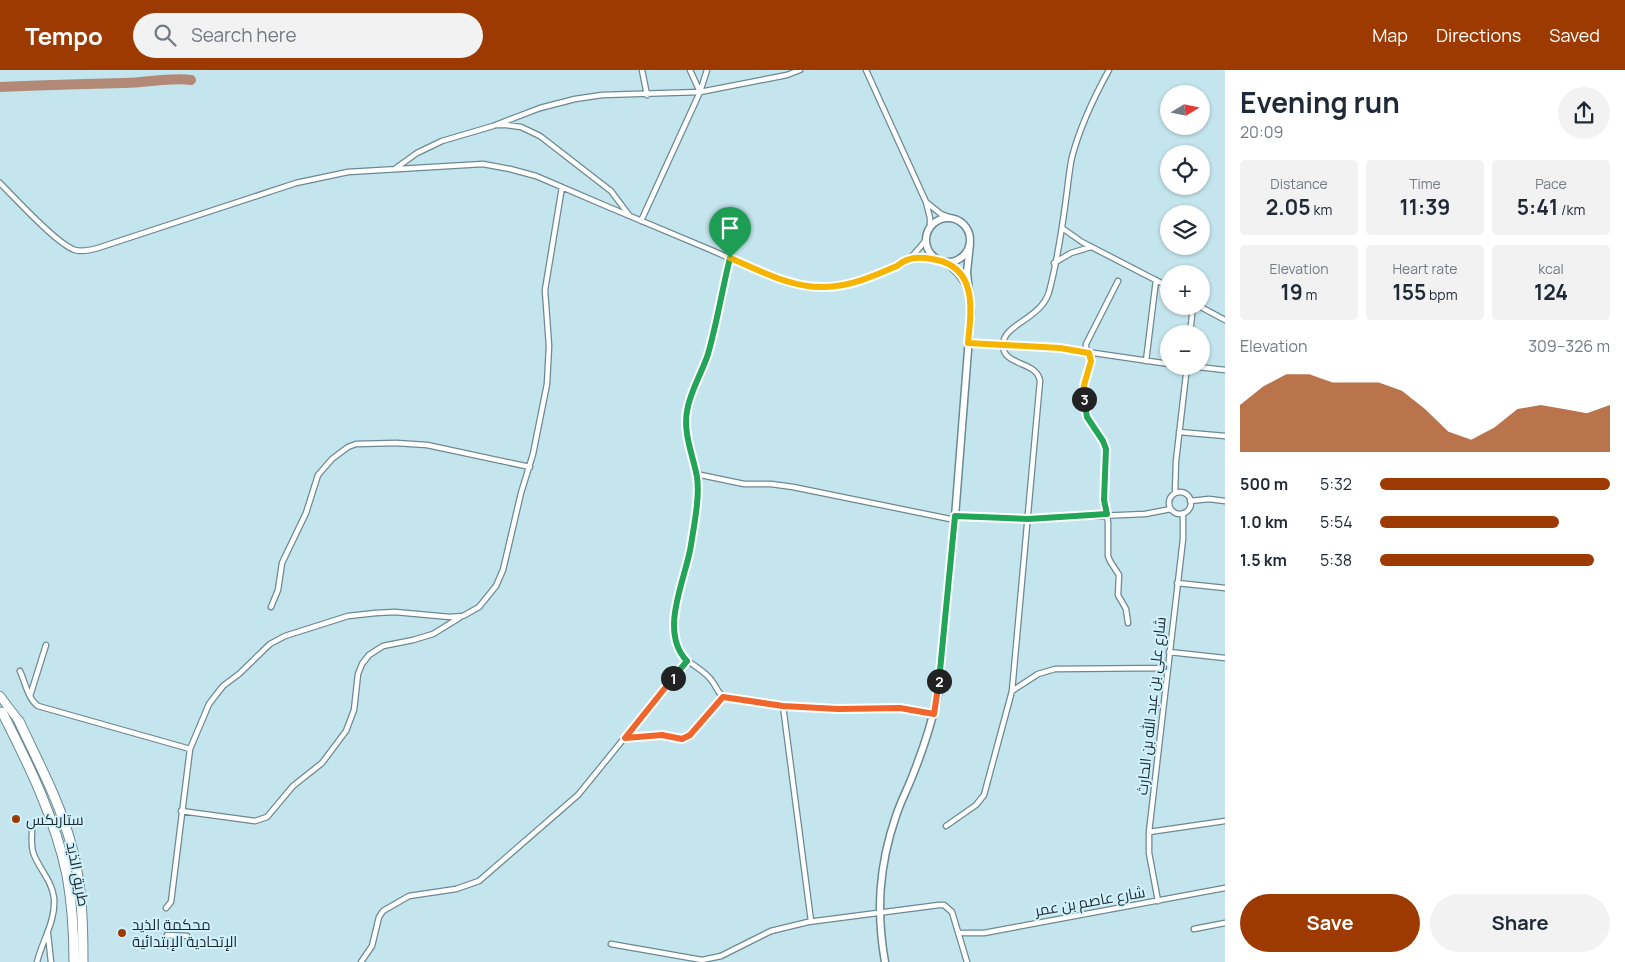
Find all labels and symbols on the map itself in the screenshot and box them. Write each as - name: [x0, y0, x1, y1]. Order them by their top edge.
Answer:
- north arrow: [1160, 85, 1210, 135]
- pin: [709, 207, 751, 258]
- pin: 3: [1072, 386, 1096, 412]
- street label: شارع علي بن عبد الله بن الحارث: [1131, 616, 1173, 796]
- pin: 1: [660, 666, 686, 690]
- pin: 2: [926, 668, 952, 694]
- place label: ستاربكس: [26, 809, 84, 830]
- marker: ستاربكس: [10, 813, 22, 825]
- street label: طريق الذيد: [61, 840, 95, 908]
- street label: شارع عاصم بن عمر: [1032, 881, 1147, 922]
- place label: محكمة الذيد الإتحادية الإبتدائية: [132, 914, 237, 952]
- marker: محكمة الذيد الإتحادية الإبتدائية: [116, 927, 128, 939]

